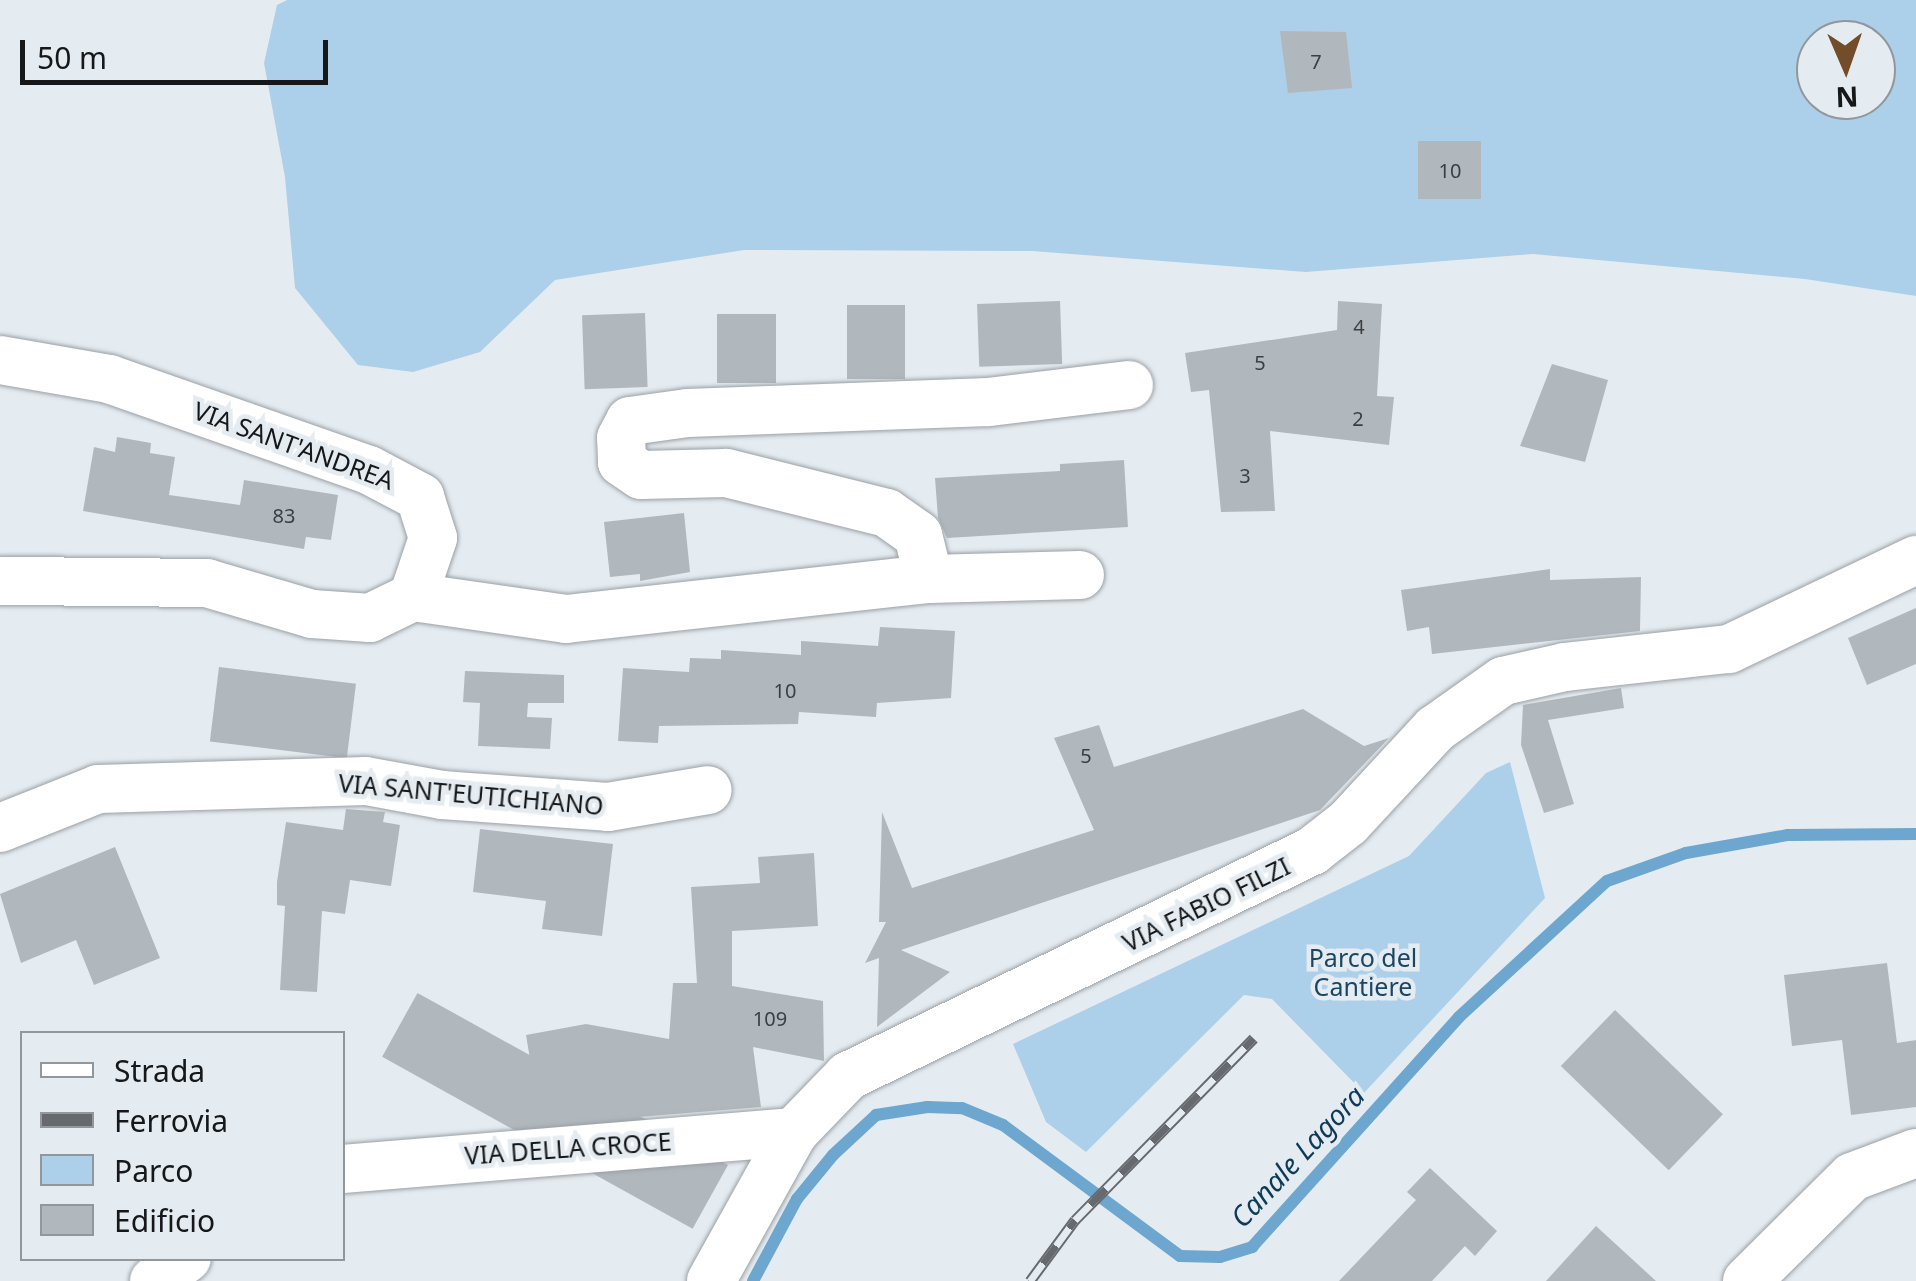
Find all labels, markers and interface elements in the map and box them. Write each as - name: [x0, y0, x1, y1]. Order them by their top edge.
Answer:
- scale bar: [25, 20, 332, 82]
- north arrow: [1796, 20, 1896, 120]
- text: 50 m: [37, 37, 107, 78]
- house number: 7: [1310, 49, 1322, 73]
- text: N: [1835, 79, 1859, 117]
- house number: 10: [1439, 158, 1461, 182]
- house number: 4: [1353, 314, 1365, 338]
- house number: 5: [1254, 350, 1266, 374]
- street label: VIA SANT'ANDREA: [190, 395, 398, 495]
- house number: 2: [1352, 406, 1364, 430]
- house number: 3: [1239, 463, 1251, 487]
- house number: 83: [273, 503, 295, 527]
- house number: 10: [774, 678, 796, 702]
- house number: 5: [1080, 743, 1092, 767]
- street label: VIA SANT'EUTICHIANO: [337, 767, 605, 821]
- street label: VIA FABIO FILZI: [1117, 851, 1295, 957]
- park label: Parco del Cantiere: [1309, 943, 1417, 1002]
- house number: 109: [753, 1006, 787, 1030]
- legend: [20, 1031, 345, 1261]
- text: Strada: [114, 1050, 205, 1091]
- water label: Canale Lagora: [1223, 1078, 1371, 1234]
- text: Ferrovia: [114, 1100, 228, 1141]
- street label: VIA DELLA CROCE: [464, 1126, 672, 1170]
- text: Parco: [114, 1150, 193, 1191]
- text: Edificio: [114, 1200, 215, 1241]

